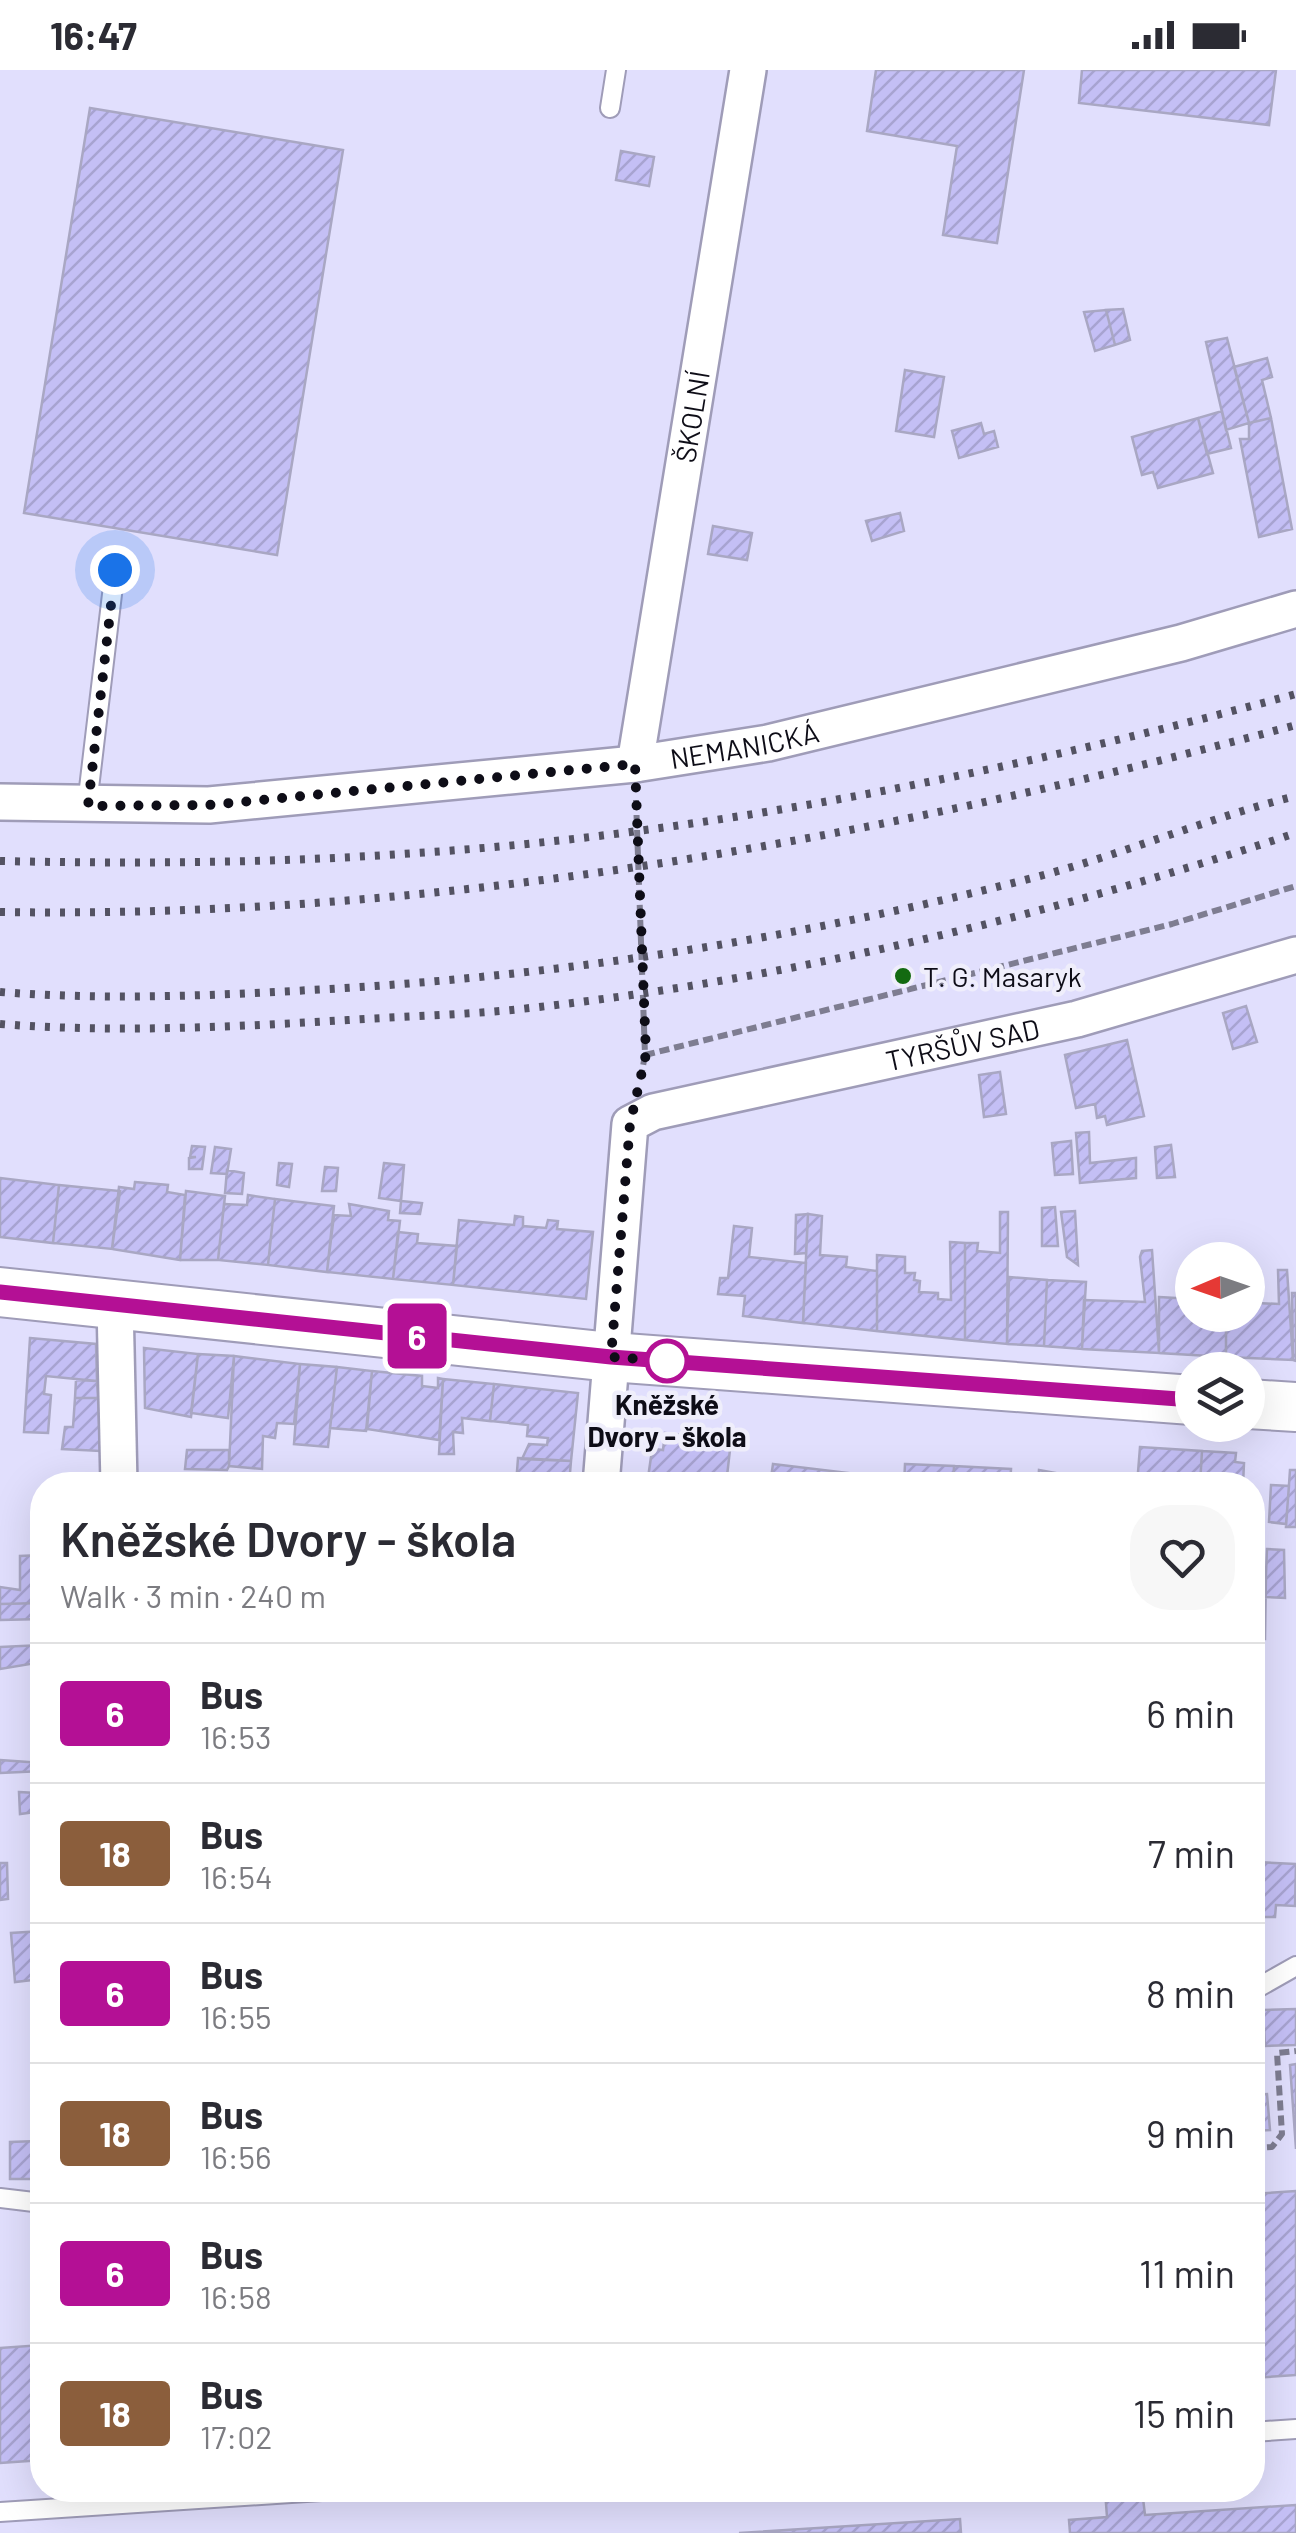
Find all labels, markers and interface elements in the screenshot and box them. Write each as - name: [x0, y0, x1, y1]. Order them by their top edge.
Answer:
- text: 16:47: [50, 12, 137, 58]
- street label: ŠKOLNÍ: [667, 368, 716, 465]
- your location: [90, 545, 140, 595]
- street label: NEMANICKÁ: [668, 714, 822, 775]
- place label: T. G. Masaryk: [923, 959, 1082, 993]
- marker: T. G. Masaryk: [892, 965, 914, 987]
- street label: TYRŠŮV SAD: [883, 1011, 1042, 1077]
- north arrow: [1175, 1242, 1265, 1332]
- map controls: [1175, 1242, 1265, 1442]
- line badge: 6: [384, 1304, 450, 1368]
- text: 6: [408, 1315, 426, 1357]
- marker: Kněžské Dvory - škola: [646, 1340, 688, 1382]
- button: layers: [1175, 1352, 1265, 1442]
- place label: Kněžské Dvory - škola: [587, 1387, 747, 1453]
- button: heart: [1130, 1505, 1235, 1610]
- text: Kněžské Dvory - škola: [60, 1509, 516, 1567]
- text: Walk · 3 min · 240 m: [60, 1576, 326, 1614]
- text: Bus: [200, 1671, 263, 1717]
- text: 6 min: [1146, 1690, 1235, 1736]
- text: 6: [106, 1692, 124, 1734]
- text: 16:53: [200, 1717, 271, 1755]
- text: Bus: [200, 1811, 263, 1857]
- text: 7 min: [1148, 1830, 1235, 1876]
- text: 18: [99, 1832, 131, 1874]
- text: 16:54: [200, 1857, 273, 1895]
- text: Bus: [200, 1951, 263, 1997]
- text: 8 min: [1146, 1970, 1235, 2016]
- text: 6: [106, 1972, 124, 2014]
- text: 16:55: [200, 1997, 271, 2035]
- text: Bus: [200, 2091, 263, 2137]
- text: 9 min: [1146, 2110, 1235, 2156]
- text: 18: [99, 2112, 131, 2154]
- text: 16:56: [200, 2137, 271, 2175]
- text: Bus: [200, 2231, 263, 2277]
- text: 11 min: [1139, 2250, 1235, 2296]
- text: 6: [106, 2252, 124, 2294]
- text: 16:58: [200, 2277, 272, 2315]
- text: Bus: [200, 2371, 263, 2417]
- text: 15 min: [1133, 2390, 1235, 2436]
- text: 18: [99, 2392, 131, 2434]
- text: 17:02: [200, 2417, 272, 2455]

